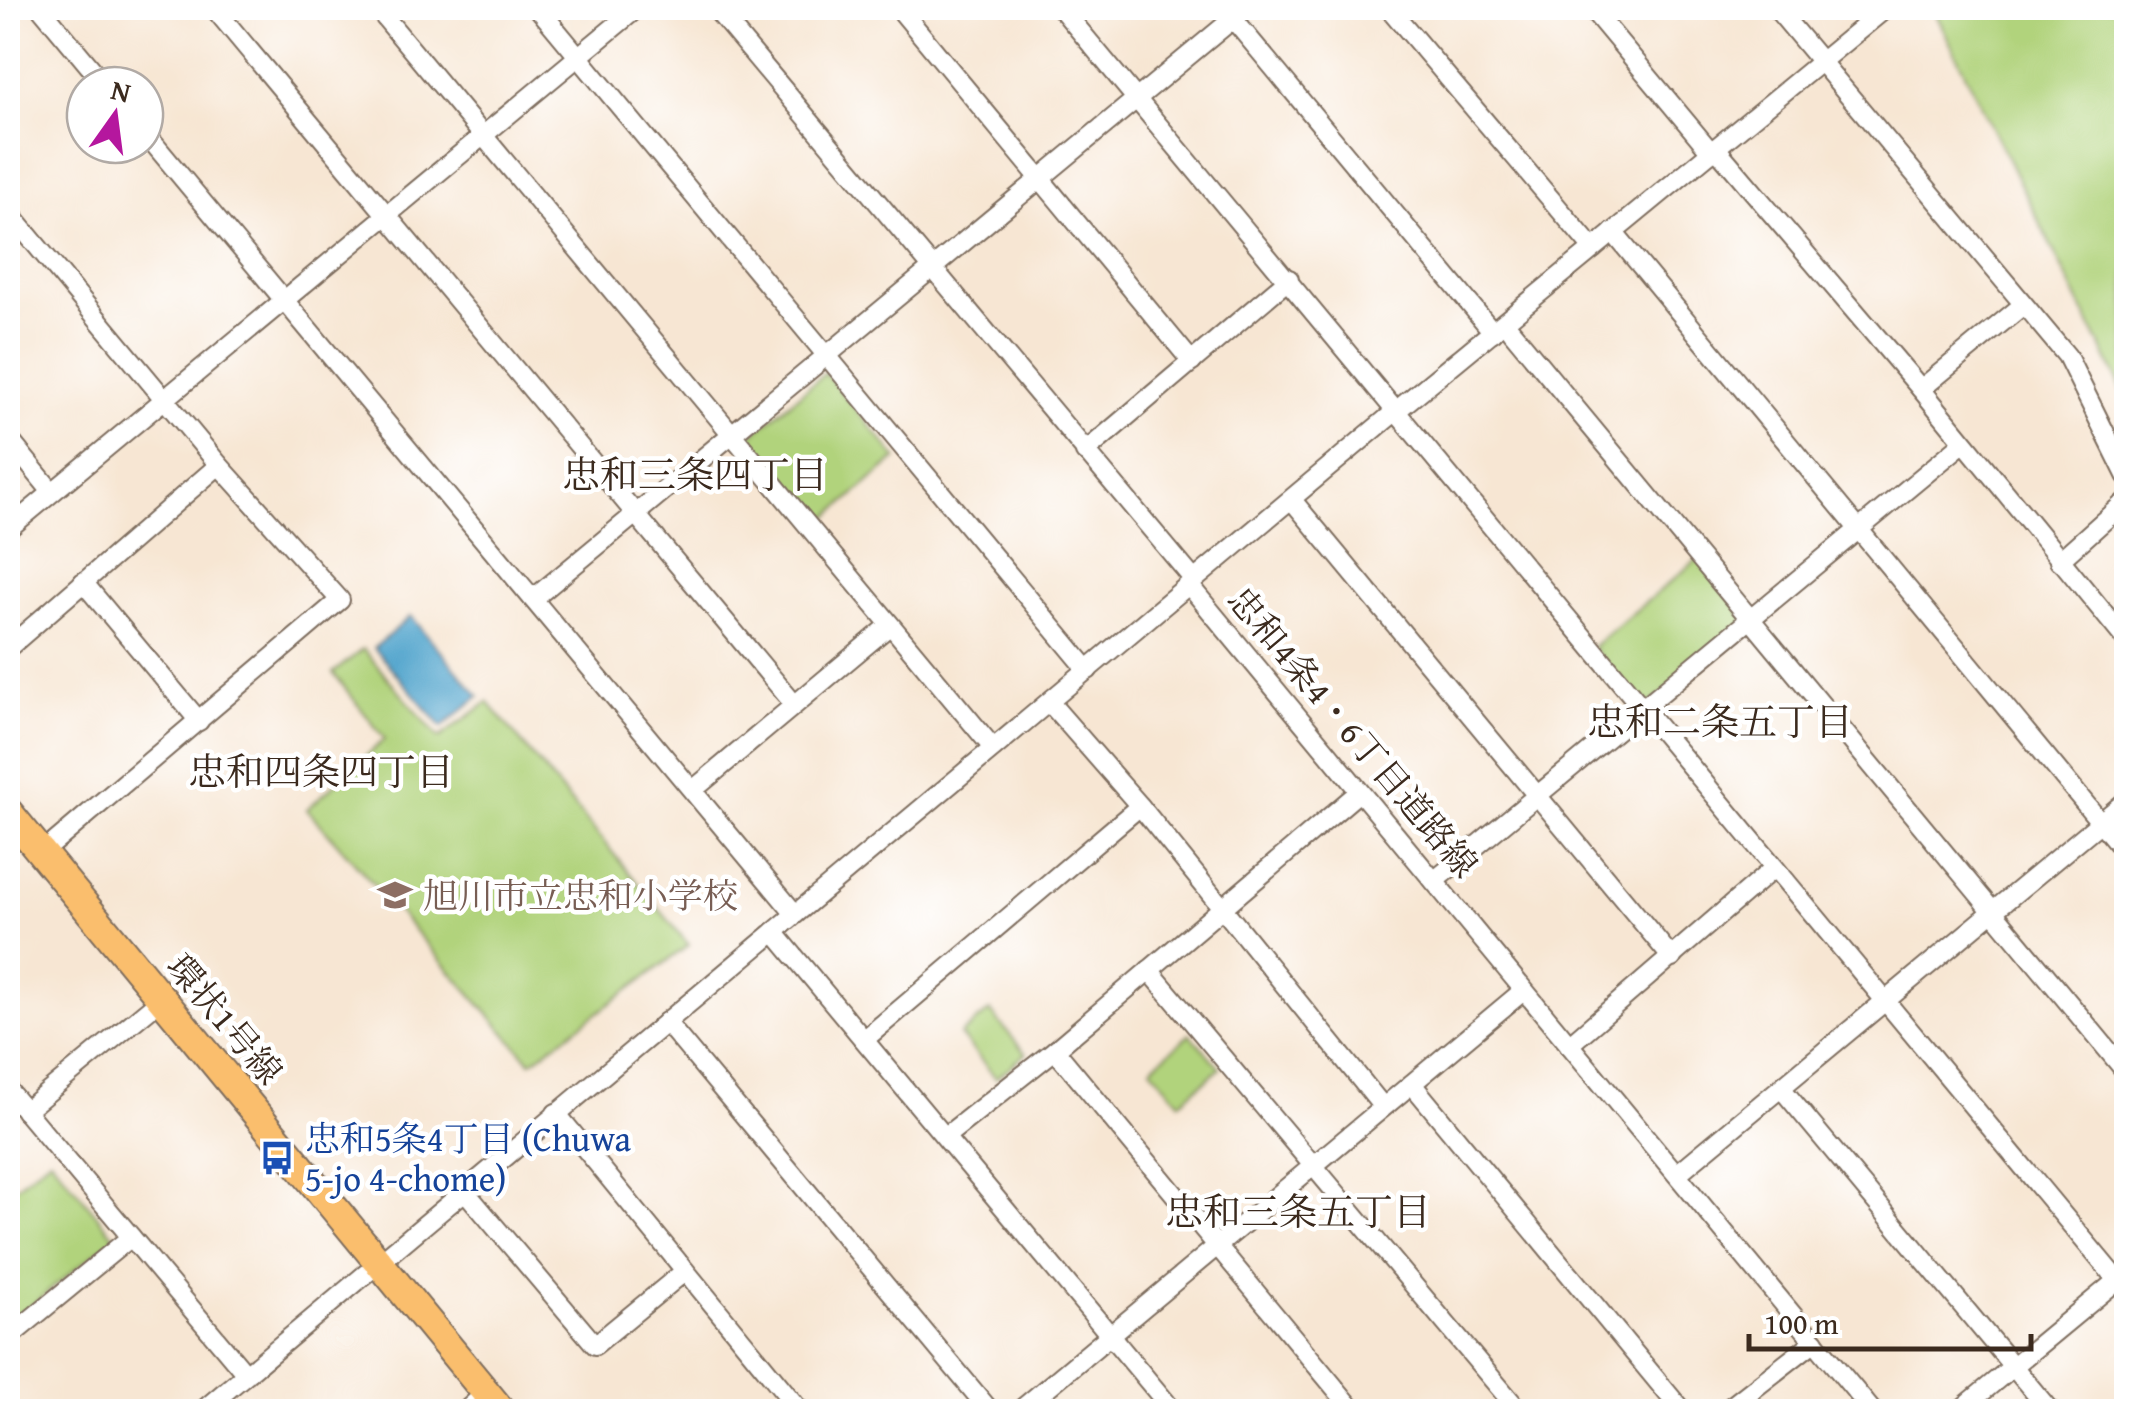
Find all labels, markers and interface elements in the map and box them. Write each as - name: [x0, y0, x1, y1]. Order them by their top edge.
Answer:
- north arrow: [65, 65, 165, 165]
- text: N: [107, 68, 135, 112]
- district label: 忠和三条四丁目: [562, 446, 828, 502]
- street label: 忠和4条4・6丁目道路線: [1216, 576, 1490, 888]
- district label: 忠和二条五丁目: [1587, 693, 1853, 749]
- district label: 忠和四条四丁目: [188, 743, 454, 799]
- place label: 旭川市立忠和小学校: [423, 870, 738, 921]
- school or university icon: 旭川市立忠和小学校: [376, 876, 414, 914]
- street label: 環状1号線: [155, 943, 295, 1095]
- place label: 忠和5条4丁目 (Chuwa 5-jo 4-chome): [305, 1113, 632, 1204]
- bus stop icon: 忠和5条4丁目 (Chuwa 5-jo 4-chome): [258, 1139, 296, 1177]
- district label: 忠和三条五丁目: [1165, 1183, 1431, 1239]
- scale bar: [1749, 1289, 2032, 1351]
- text: 100 m: [1764, 1301, 1839, 1345]

